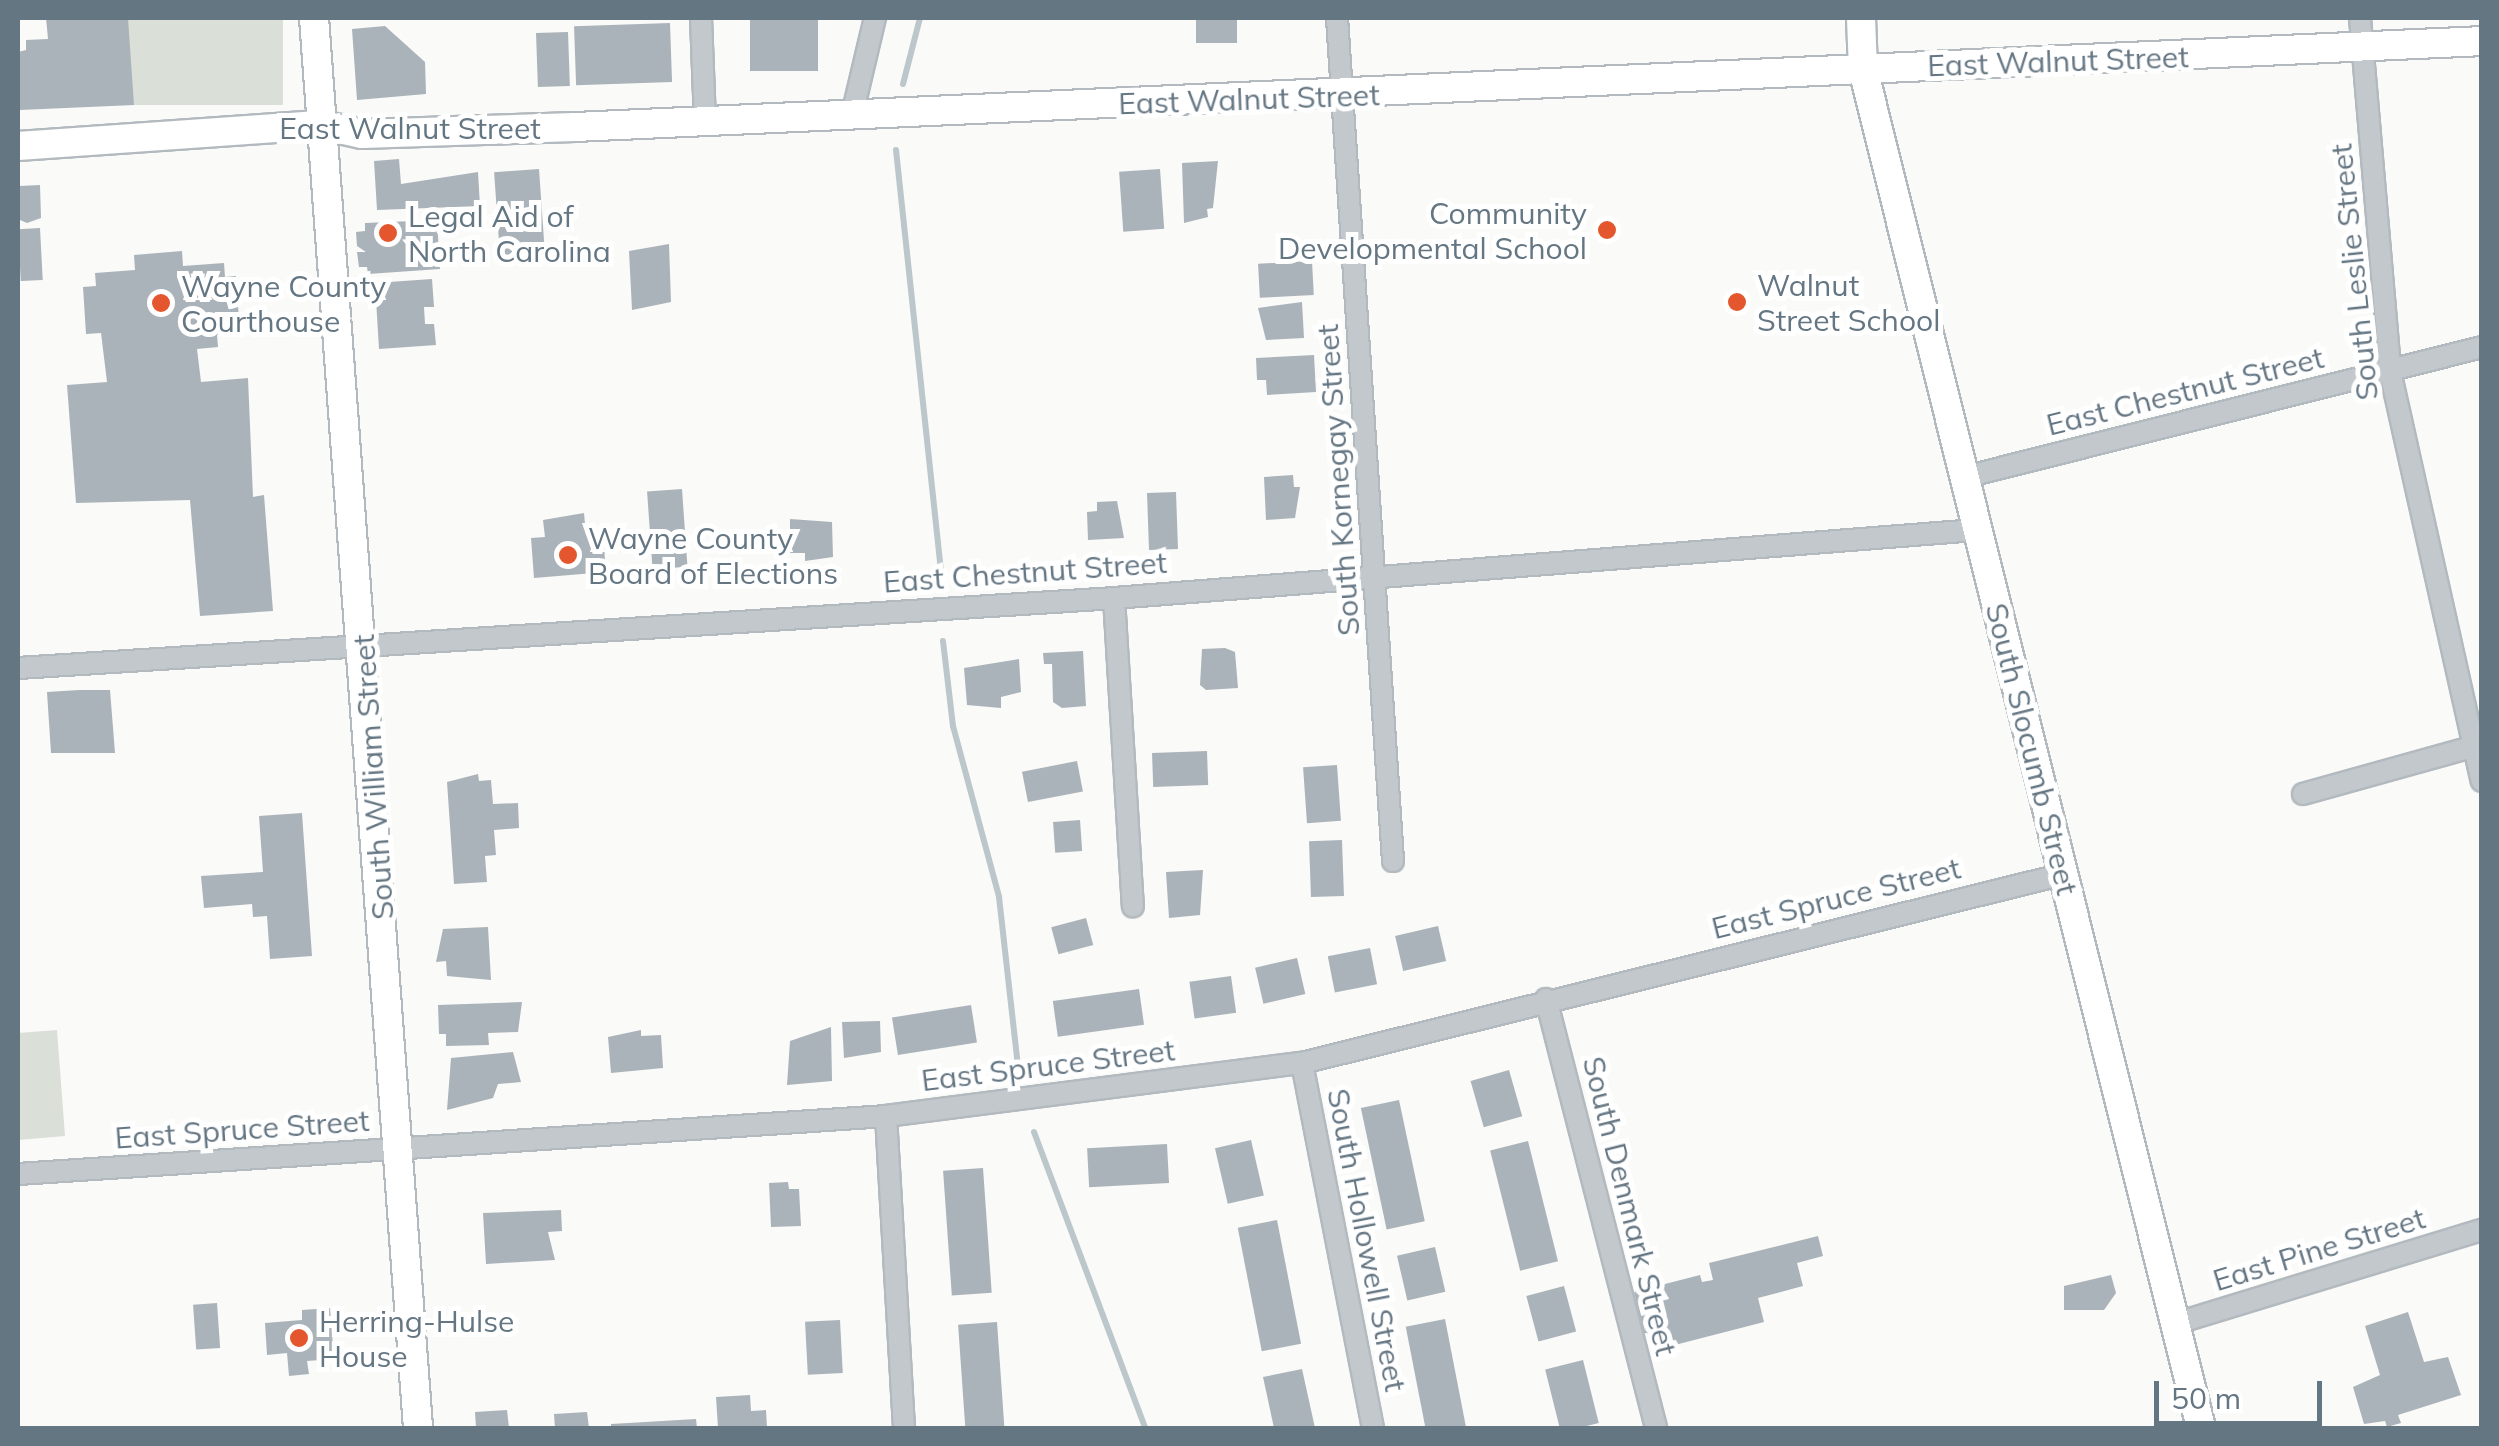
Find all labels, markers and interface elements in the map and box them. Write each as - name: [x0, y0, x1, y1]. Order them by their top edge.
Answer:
- street label: East Walnut Street: [1927, 38, 2189, 84]
- street label: East Walnut Street: [1118, 76, 1380, 122]
- street label: East Walnut Street: [279, 110, 541, 146]
- street label: South Leslie Street: [2323, 142, 2385, 402]
- place label: Community Developmental School: [1278, 195, 1587, 266]
- place label: Legal Aid of North Carolina: [408, 198, 611, 268]
- marker: Community Developmental School: [1596, 219, 1618, 241]
- marker: Legal Aid of North Carolina: [377, 222, 399, 244]
- place label: Walnut Street School: [1757, 267, 1940, 338]
- place label: Wayne County Courthouse: [181, 268, 386, 338]
- marker: Walnut Street School: [1726, 291, 1748, 313]
- marker: Wayne County Courthouse: [150, 292, 172, 314]
- street label: South Kornegay Street: [1309, 323, 1367, 637]
- street label: East Chestnut Street: [2043, 339, 2327, 443]
- place label: Wayne County Board of Elections: [588, 520, 838, 590]
- marker: Wayne County Board of Elections: [557, 544, 579, 566]
- street label: East Chestnut Street: [882, 544, 1168, 600]
- street label: South Slocumb Street: [1978, 599, 2086, 899]
- street label: South William Street: [345, 633, 401, 921]
- street label: East Spruce Street: [1708, 850, 1964, 946]
- street label: East Spruce Street: [919, 1032, 1177, 1098]
- street label: South Denmark Street: [1575, 1053, 1685, 1359]
- street label: South Hollowell Street: [1320, 1086, 1414, 1394]
- street label: East Spruce Street: [114, 1102, 370, 1156]
- street label: East Pine Street: [2209, 1200, 2429, 1298]
- place label: Herring-Hulse House: [319, 1303, 514, 1374]
- marker: Herring-Hulse House: [288, 1327, 310, 1349]
- scale bar: [2159, 1361, 2326, 1423]
- text: 50 m: [2171, 1379, 2241, 1417]

